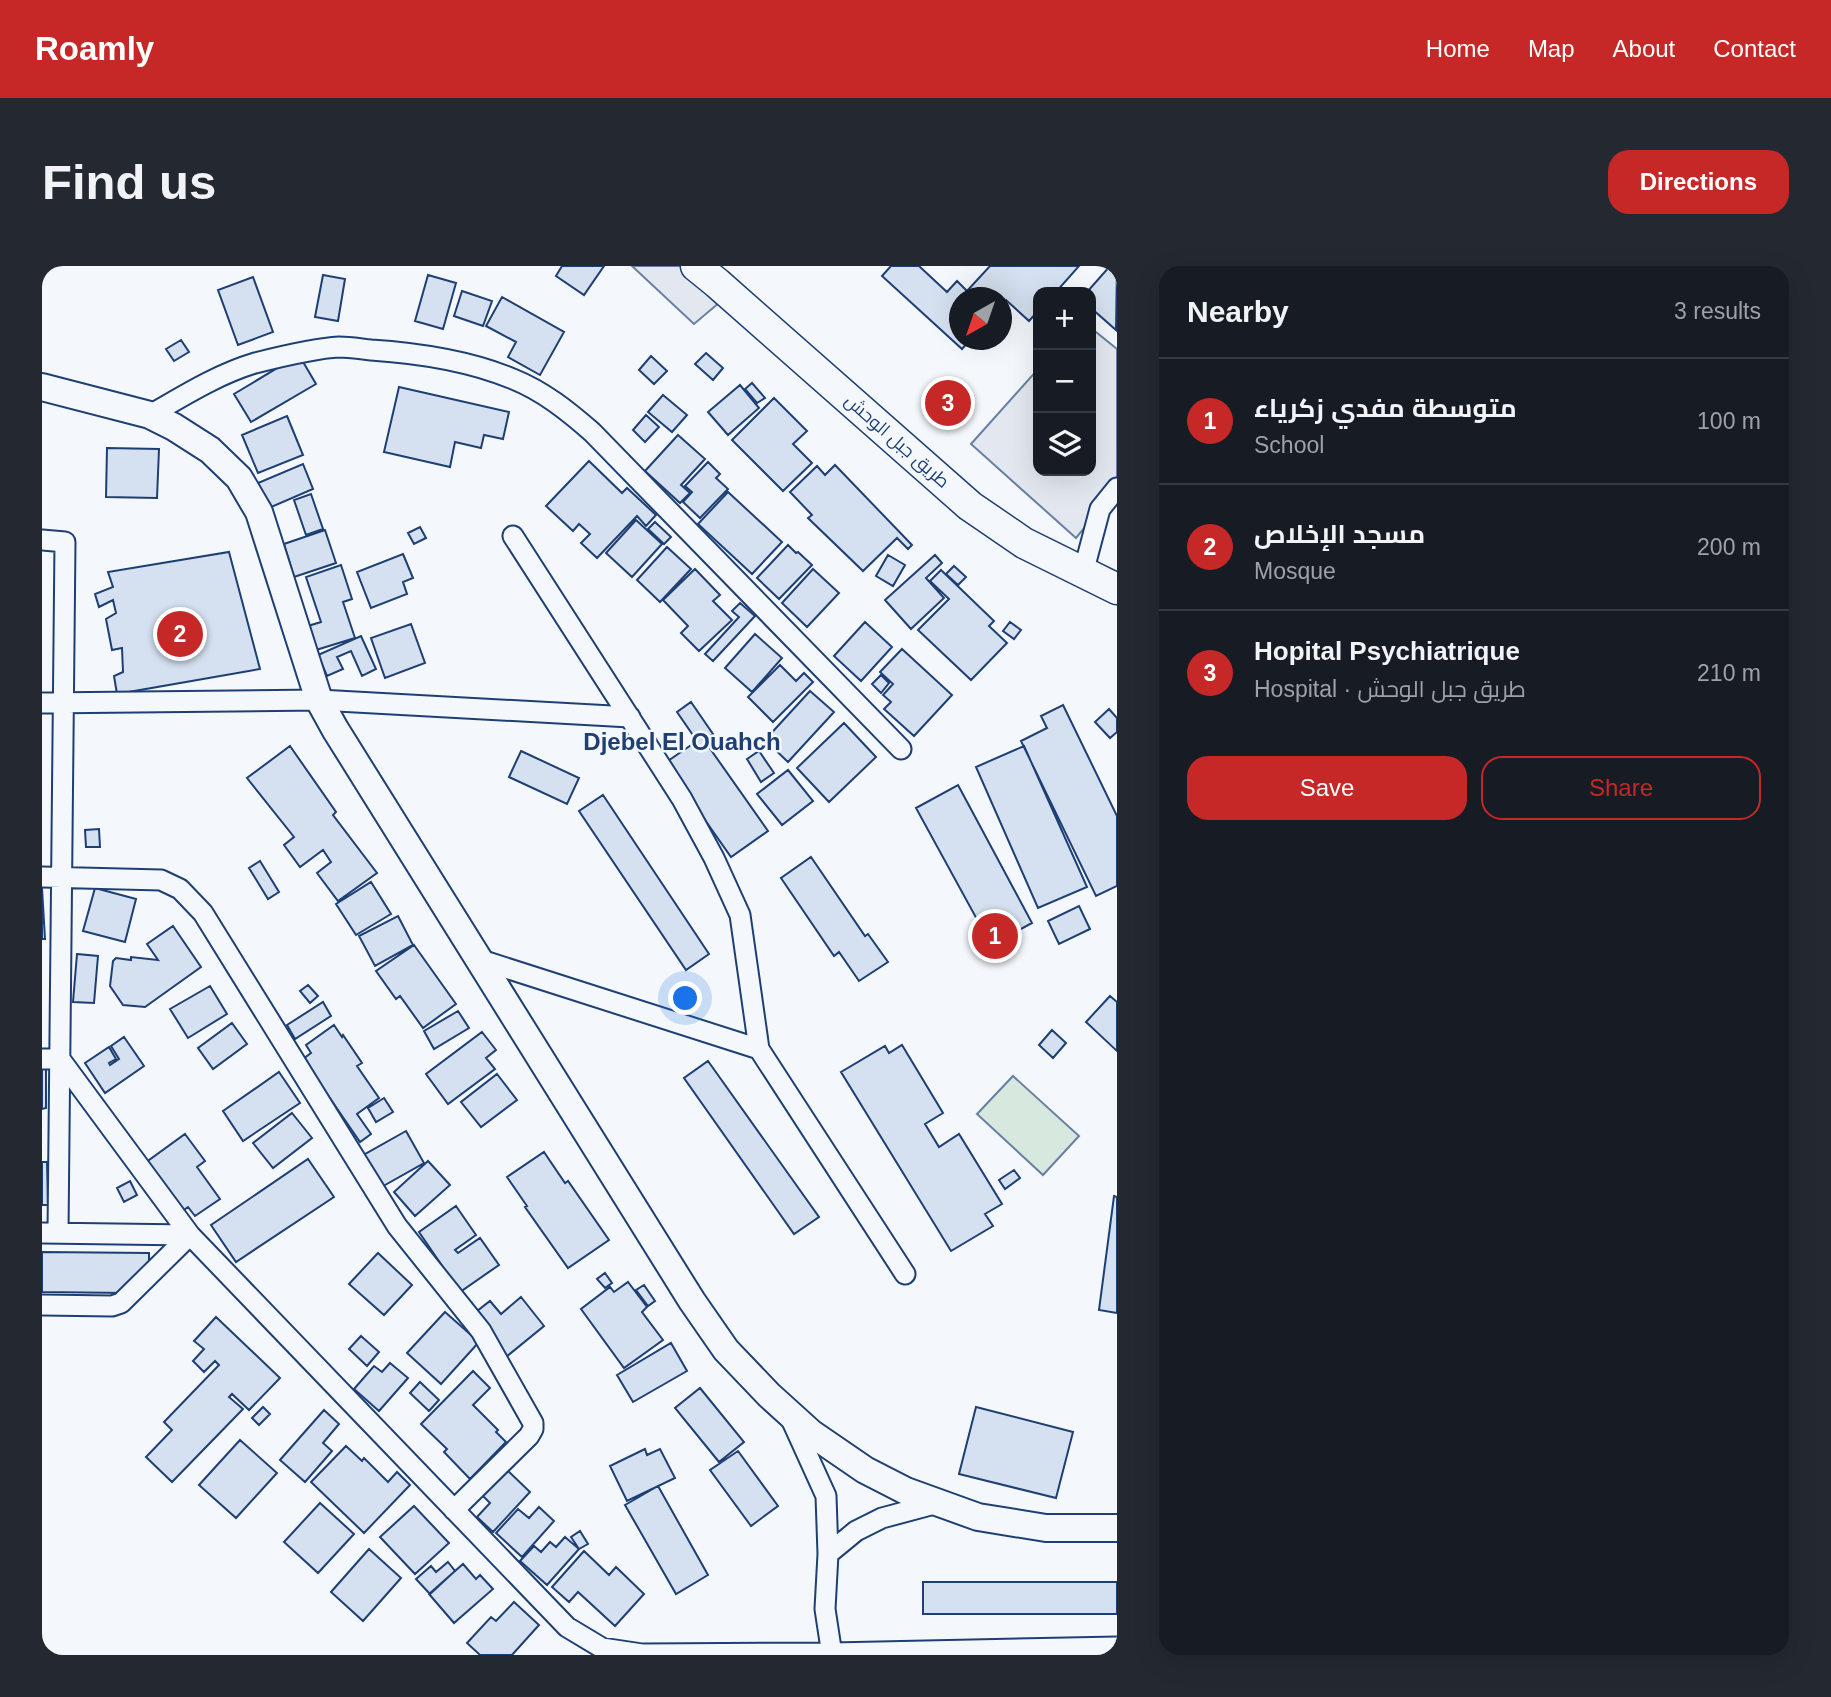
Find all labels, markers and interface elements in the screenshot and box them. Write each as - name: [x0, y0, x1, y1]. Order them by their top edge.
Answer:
- text: Roamly: [35, 30, 154, 67]
- text: Home: [1426, 35, 1490, 62]
- text: Map: [1528, 35, 1575, 62]
- text: About: [1613, 35, 1675, 62]
- text: Contact: [1713, 35, 1796, 62]
- button: Directions: [1608, 150, 1789, 214]
- text: Find us: [42, 155, 216, 209]
- north arrow: [949, 287, 1012, 350]
- map controls: [1033, 287, 1096, 476]
- button: +: [1033, 287, 1096, 350]
- text: Nearby: [1187, 295, 1289, 328]
- text: 3 results: [1674, 298, 1761, 324]
- button: −: [1033, 350, 1096, 413]
- pin: 3: [925, 377, 971, 429]
- street label: طريق جبل الوحش: [839, 390, 953, 493]
- text: متوسطة مفدي زكرياء: [1254, 393, 1517, 423]
- text: 1: [1204, 408, 1216, 434]
- text: 100 m: [1697, 408, 1761, 434]
- button: layers: [1033, 413, 1096, 476]
- text: School: [1254, 432, 1324, 458]
- text: مسجد الإخلاص: [1254, 519, 1425, 549]
- text: 2: [1204, 534, 1216, 560]
- text: 200 m: [1697, 534, 1761, 560]
- text: Mosque: [1254, 558, 1336, 584]
- pin: 2: [157, 608, 203, 660]
- text: Hopital Psychiatrique: [1254, 636, 1520, 666]
- text: 3: [1204, 660, 1216, 686]
- text: 210 m: [1697, 660, 1761, 686]
- text: Hospital · طريق جبل الوحش: [1254, 676, 1526, 702]
- district label: Djebel El Ouahch: [583, 728, 781, 755]
- button: Save: [1187, 756, 1467, 820]
- button: Share: [1481, 756, 1761, 820]
- pin: 1: [972, 910, 1018, 962]
- your location: [668, 981, 702, 1015]

